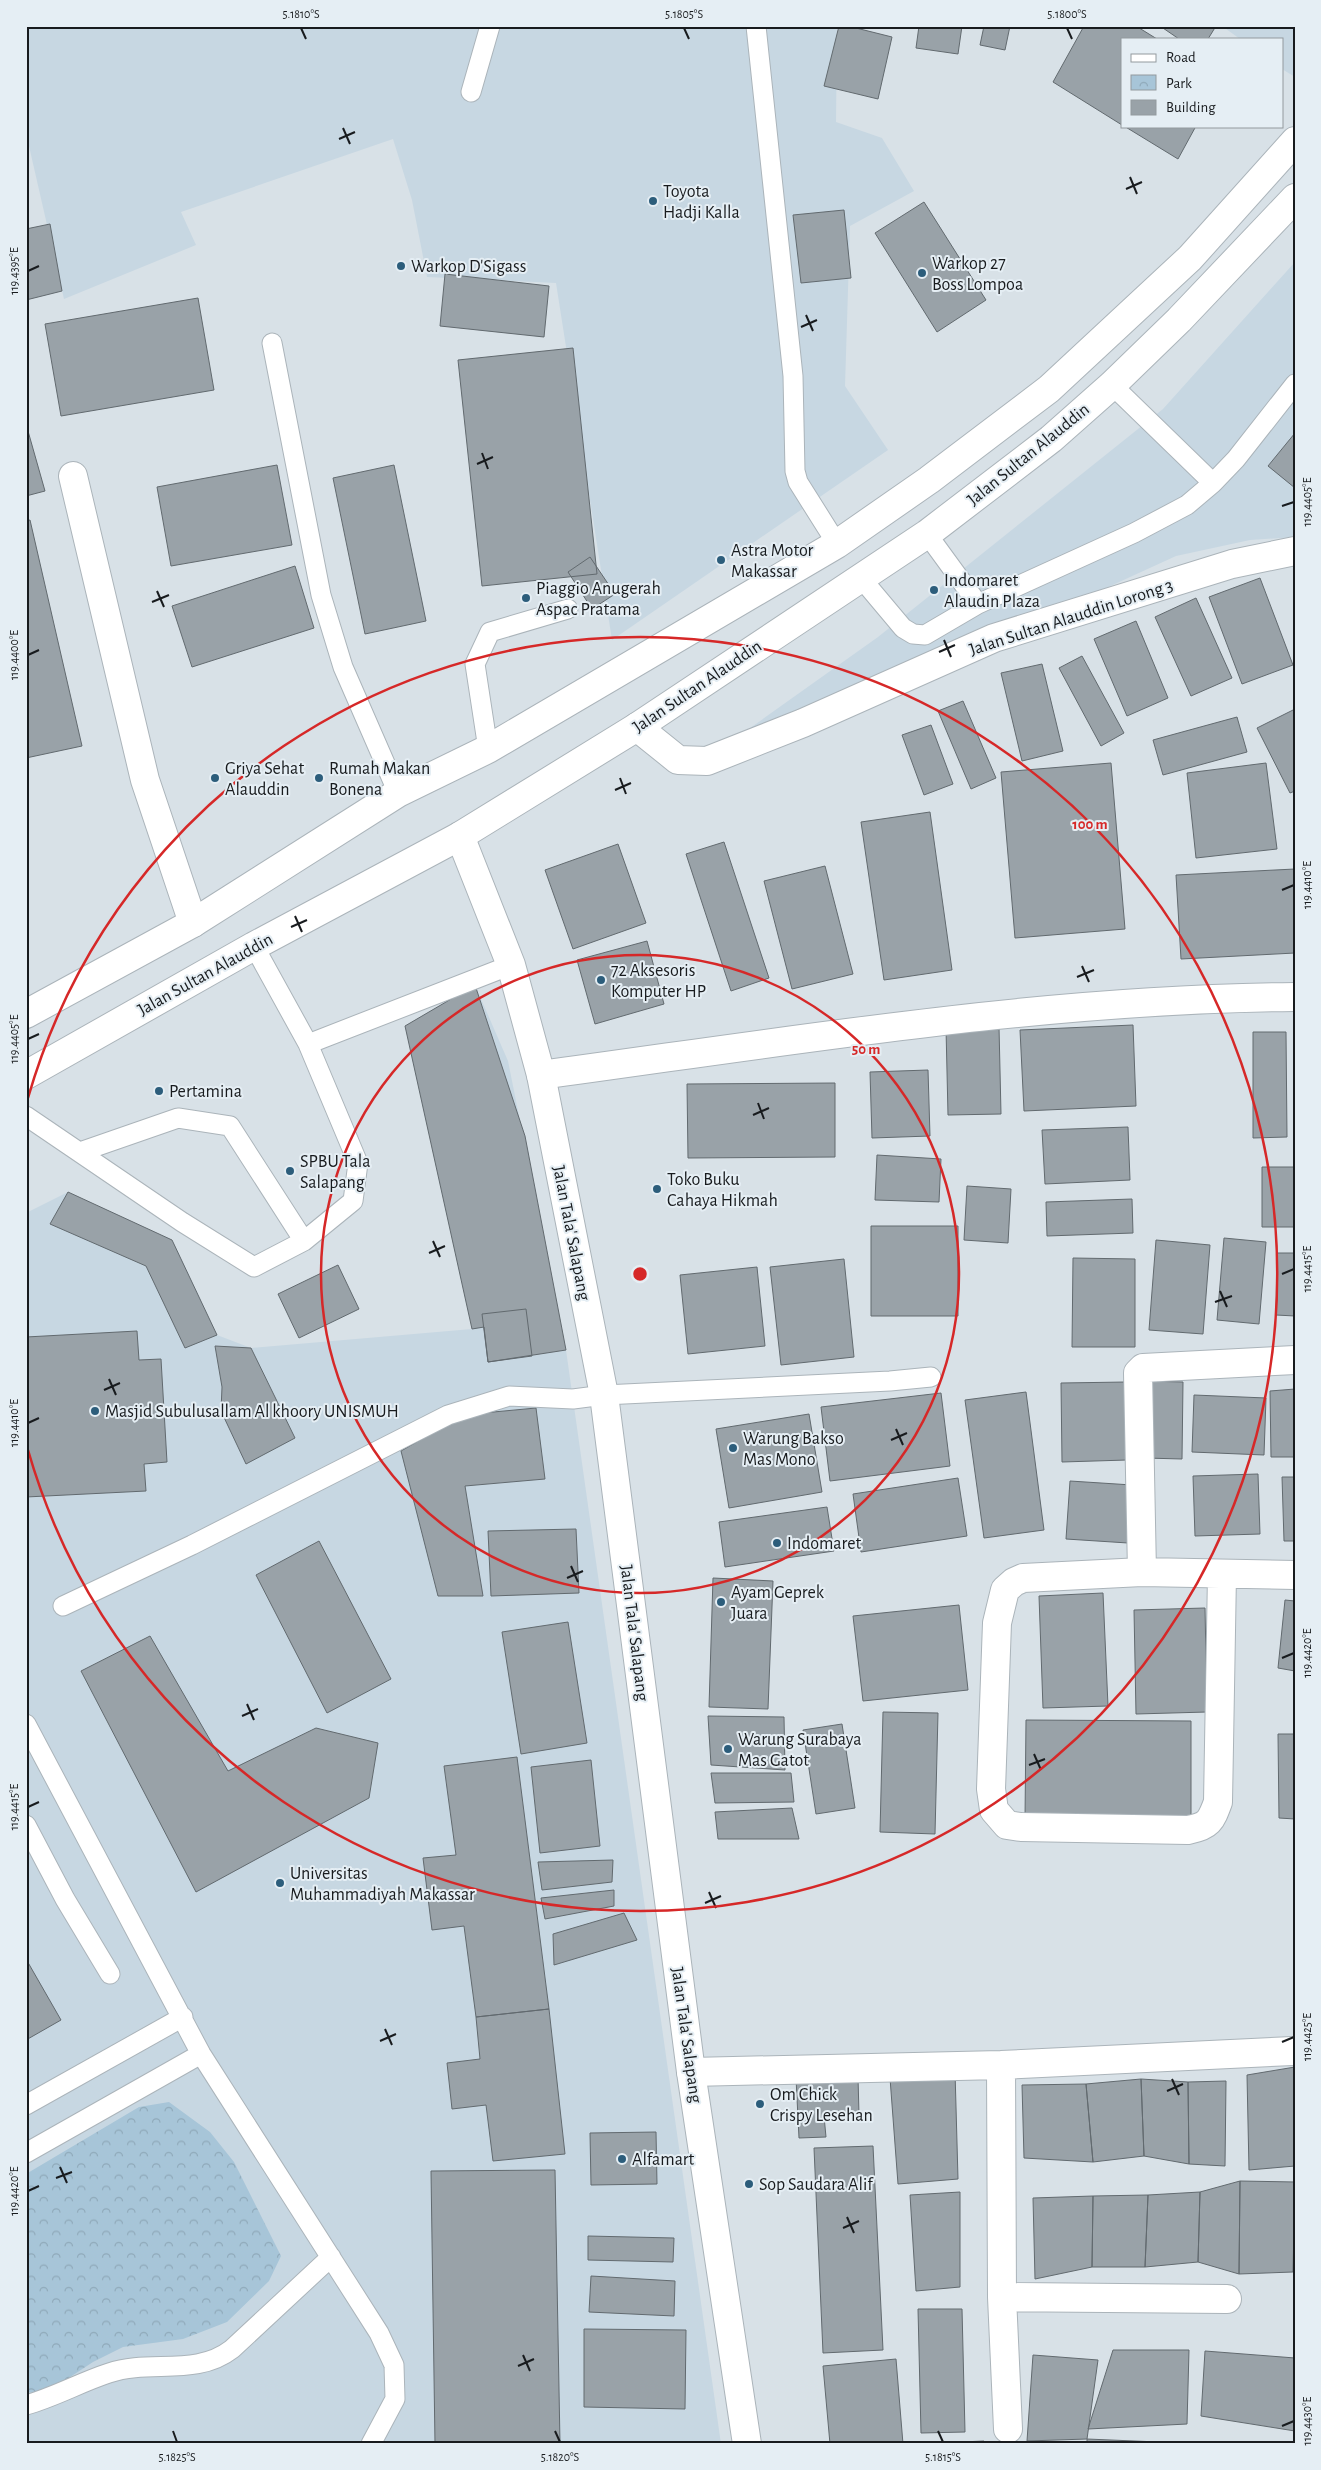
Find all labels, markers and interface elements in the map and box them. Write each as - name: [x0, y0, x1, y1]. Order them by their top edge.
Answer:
- text: 5.1810°S: [282, 8, 320, 20]
- text: 5.1805°S: [665, 8, 703, 20]
- text: 5.1800°S: [1047, 8, 1087, 20]
- legend: [1121, 38, 1284, 128]
- text: Road: [1166, 50, 1196, 65]
- text: Park: [1166, 76, 1192, 91]
- text: Building: [1166, 100, 1216, 115]
- place label: Toyota Hadji Kalla: [663, 183, 740, 222]
- marker: Toyota Hadji Kalla: [647, 195, 659, 207]
- text: 119.4395°E: [8, 247, 20, 295]
- place label: Warkop 27 Boss Lompoa: [932, 255, 1023, 294]
- place label: Warkop D'Sigass: [411, 258, 526, 276]
- marker: Warkop D'Sigass: [395, 260, 407, 272]
- marker: Warkop 27 Boss Lompoa: [916, 267, 928, 279]
- street label: Jalan Sultan Alauddin: [964, 400, 1093, 509]
- text: 119.4405°E: [1301, 477, 1313, 526]
- place label: Astra Motor Makassar: [731, 542, 814, 581]
- marker: Astra Motor Makassar: [715, 554, 727, 566]
- place label: Indomaret Alaudin Plaza: [944, 572, 1040, 611]
- street label: Jalan Sultan Alauddin Lorong 3: [967, 576, 1175, 659]
- place label: Piaggio Anugerah Aspac Pratama: [536, 580, 661, 619]
- marker: Indomaret Alaudin Plaza: [928, 584, 940, 596]
- marker: Piaggio Anugerah Aspac Pratama: [520, 592, 532, 604]
- text: 119.4400°E: [8, 630, 20, 680]
- street label: Jalan Sultan Alauddin: [630, 637, 765, 737]
- place label: Griya Sehat Alauddin: [225, 760, 304, 799]
- place label: Rumah Makan Bonena: [329, 760, 430, 799]
- marker: Griya Sehat Alauddin: [209, 772, 221, 784]
- marker: Rumah Makan Bonena: [313, 772, 325, 784]
- text: 100 m: [1072, 817, 1108, 832]
- text: 119.4410°E: [1301, 861, 1313, 909]
- street label: Jalan Sultan Alauddin: [135, 930, 276, 1019]
- place label: 72 Aksesoris Komputer HP: [611, 962, 706, 1001]
- marker: 72 Aksesoris Komputer HP: [595, 974, 607, 986]
- text: 119.4405°E: [8, 1014, 20, 1063]
- text: 50 m: [852, 1042, 880, 1057]
- place label: Pertamina: [169, 1083, 242, 1101]
- marker: Pertamina: [153, 1085, 165, 1097]
- place label: SPBU Tala Salapang: [300, 1153, 370, 1192]
- street label: Jalan Tala' Salapang: [549, 1164, 593, 1302]
- marker: SPBU Tala Salapang: [284, 1165, 296, 1177]
- place label: Toko Buku Cahaya Hikmah: [667, 1171, 778, 1210]
- marker: Toko Buku Cahaya Hikmah: [651, 1183, 663, 1195]
- text: 119.4415°E: [1301, 1245, 1313, 1292]
- centre of rings: [631, 1265, 649, 1283]
- text: 119.4410°E: [8, 1399, 20, 1447]
- place label: Masjid Subulusallam Al khoory UNISMUH: [105, 1403, 399, 1421]
- marker: Masjid Subulusallam Al khoory UNISMUH: [89, 1405, 101, 1417]
- place label: Warung Bakso Mas Mono: [743, 1430, 844, 1469]
- marker: Warung Bakso Mas Mono: [727, 1442, 739, 1454]
- place label: Indomaret: [787, 1535, 862, 1553]
- marker: Indomaret: [771, 1537, 783, 1549]
- street label: Jalan Tala' Salapang: [617, 1564, 651, 1703]
- place label: Ayam Geprek Juara: [731, 1584, 825, 1623]
- marker: Ayam Geprek Juara: [715, 1596, 727, 1608]
- text: 119.4420°E: [1301, 1628, 1313, 1678]
- place label: Warung Surabaya Mas Gatot: [738, 1731, 862, 1770]
- marker: Warung Surabaya Mas Gatot: [722, 1743, 734, 1755]
- text: 119.4415°E: [8, 1783, 20, 1830]
- place label: Universitas Muhammadiyah Makassar: [290, 1865, 475, 1904]
- marker: Universitas Muhammadiyah Makassar: [274, 1877, 286, 1889]
- street label: Jalan Tala' Salapang: [668, 1966, 704, 2105]
- text: 119.4425°E: [1301, 2013, 1313, 2061]
- place label: Om Chick Crispy Lesehan: [770, 2086, 873, 2125]
- marker: Om Chick Crispy Lesehan: [754, 2098, 766, 2110]
- place label: Alfamart: [632, 2151, 695, 2169]
- marker: Alfamart: [616, 2153, 628, 2165]
- text: 119.4420°E: [8, 2166, 20, 2216]
- place label: Sop Saudara Alif: [759, 2176, 874, 2194]
- marker: Sop Saudara Alif: [743, 2178, 755, 2190]
- text: 119.4430°E: [1301, 2396, 1313, 2445]
- text: 5.1825°S: [158, 2451, 196, 2463]
- text: 5.1820°S: [541, 2451, 580, 2463]
- text: 5.1815°S: [925, 2451, 961, 2463]

